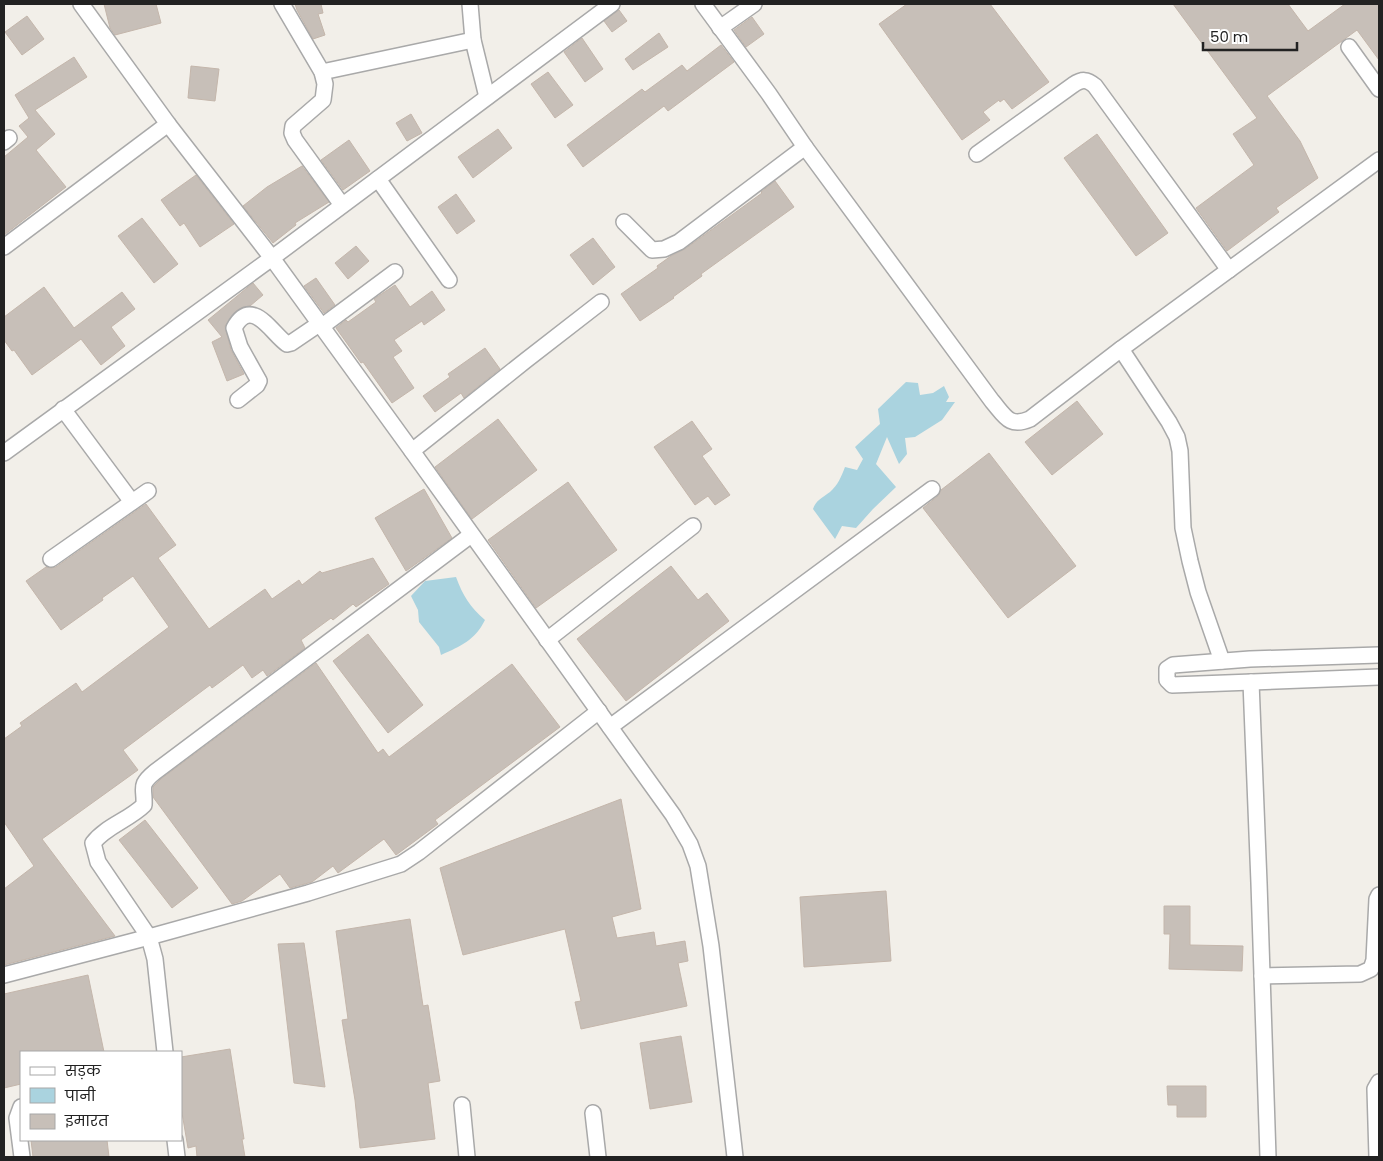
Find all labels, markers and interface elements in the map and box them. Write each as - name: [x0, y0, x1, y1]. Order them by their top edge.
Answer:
- scale bar: [1203, 20, 1297, 52]
- text: 50 m: [1210, 26, 1248, 47]
- legend: [20, 1051, 182, 1141]
- text: सड़क: [64, 1060, 102, 1081]
- text: पानी: [64, 1085, 96, 1106]
- text: इमारत: [64, 1110, 109, 1131]

